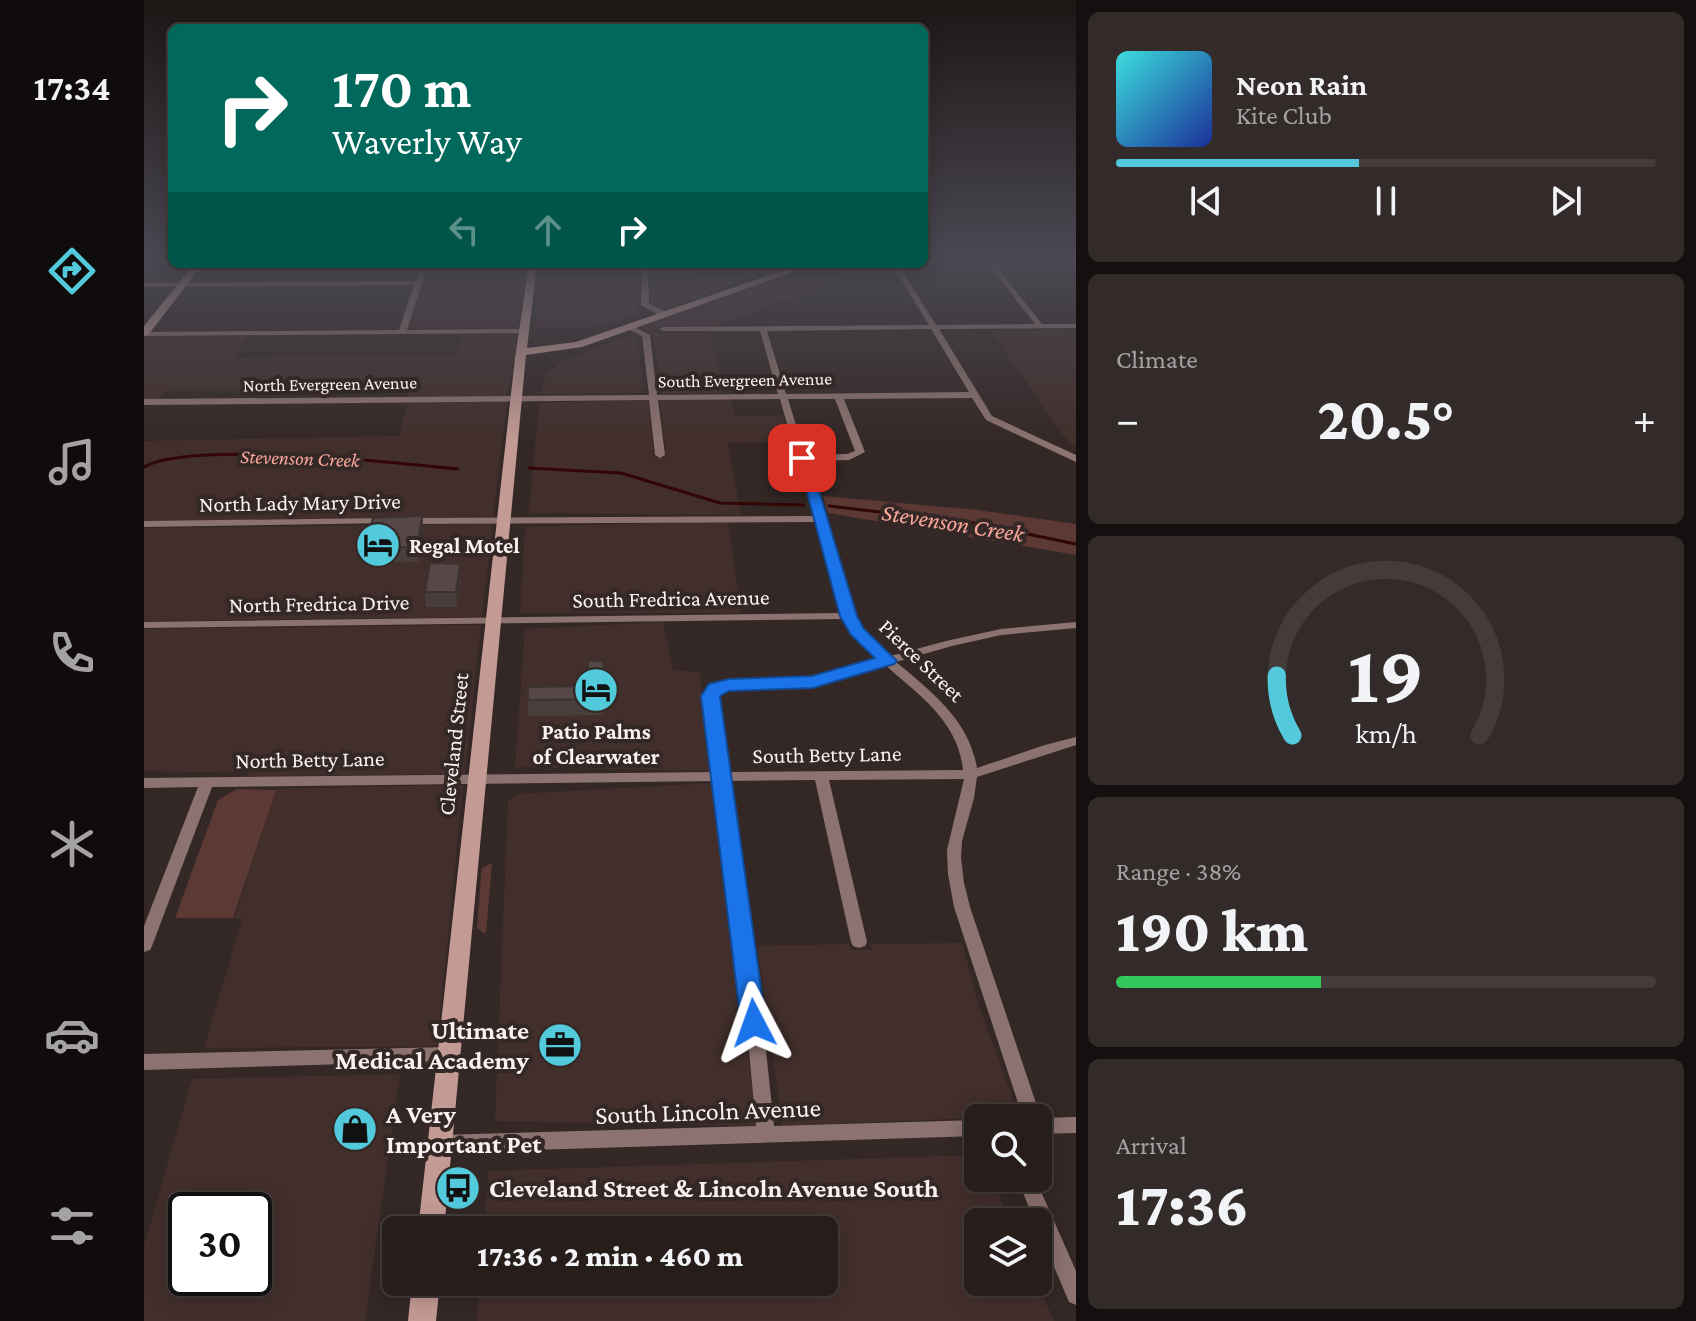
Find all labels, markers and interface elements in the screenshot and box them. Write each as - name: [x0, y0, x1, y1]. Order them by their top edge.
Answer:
- icon: right: [200, 56, 304, 160]
- text: 170 m: [332, 57, 471, 119]
- text: 17:34: [33, 68, 111, 108]
- text: Neon Rain: [1236, 68, 1367, 101]
- text: Kite Club: [1236, 101, 1332, 130]
- text: Waverly Way: [332, 122, 522, 162]
- icon: previous: [1184, 179, 1228, 223]
- icon: pause: [1364, 179, 1408, 223]
- icon: next: [1544, 179, 1588, 223]
- icon: left: [442, 208, 486, 252]
- icon: ahead: [526, 208, 570, 252]
- icon: right: [610, 208, 654, 252]
- icon: directions: [44, 243, 100, 299]
- text: Climate: [1116, 345, 1198, 374]
- street label: South Evergreen Avenue: [658, 368, 832, 392]
- street label: North Evergreen Avenue: [243, 372, 417, 396]
- text: 20.5°: [1317, 385, 1455, 452]
- text: −: [1116, 395, 1139, 443]
- text: +: [1633, 395, 1656, 443]
- pin: [768, 424, 836, 492]
- icon: music: [44, 434, 100, 490]
- icon: arrive: [780, 436, 824, 480]
- water label: Stevenson Creek: [240, 445, 361, 471]
- street label: North Lady Mary Drive: [199, 488, 401, 517]
- water label: Stevenson Creek: [880, 498, 1028, 547]
- hotel icon: Regal Motel: [354, 521, 402, 569]
- place label: Regal Motel: [409, 533, 520, 558]
- street label: South Fredrica Avenue: [572, 584, 770, 613]
- street label: North Fredrica Drive: [229, 589, 409, 618]
- street label: Pierce Street: [874, 614, 970, 707]
- icon: phone: [44, 625, 100, 681]
- text: 19: [1348, 627, 1424, 720]
- hotel icon: Patio Palms of Clearwater: [572, 666, 620, 714]
- street label: Cleveland Street: [434, 671, 473, 816]
- text: km/h: [1355, 718, 1417, 750]
- place label: Patio Palms of Clearwater: [532, 719, 660, 769]
- street label: South Betty Lane: [752, 741, 902, 768]
- street label: North Betty Lane: [235, 746, 385, 773]
- icon: climate: [44, 816, 100, 872]
- text: Range · 38%: [1116, 857, 1241, 886]
- text: 190 km: [1116, 897, 1308, 964]
- position arrow: [712, 981, 796, 1065]
- icon: car: [44, 1007, 100, 1063]
- place label: Ultimate Medical Academy: [335, 1016, 529, 1075]
- office icon: Ultimate Medical Academy: [536, 1021, 584, 1069]
- street label: South Lincoln Avenue: [595, 1093, 821, 1130]
- place label: A Very Important Pet: [385, 1100, 542, 1159]
- map controls: [964, 1104, 1052, 1296]
- button: search: [964, 1104, 1052, 1192]
- shop icon: A Very Important Pet: [331, 1105, 379, 1153]
- text: Arrival: [1116, 1131, 1187, 1160]
- bus stop icon: Cleveland Street & Lincoln Avenue South: [434, 1164, 482, 1212]
- text: 17:36: [1116, 1171, 1249, 1238]
- place label: Cleveland Street & Lincoln Avenue South: [489, 1174, 939, 1203]
- speed limit sign: 30: [168, 1192, 272, 1296]
- icon: filters: [44, 1198, 100, 1254]
- button: layers: [964, 1208, 1052, 1296]
- text: 17:36 · 2 min · 460 m: [477, 1239, 743, 1272]

